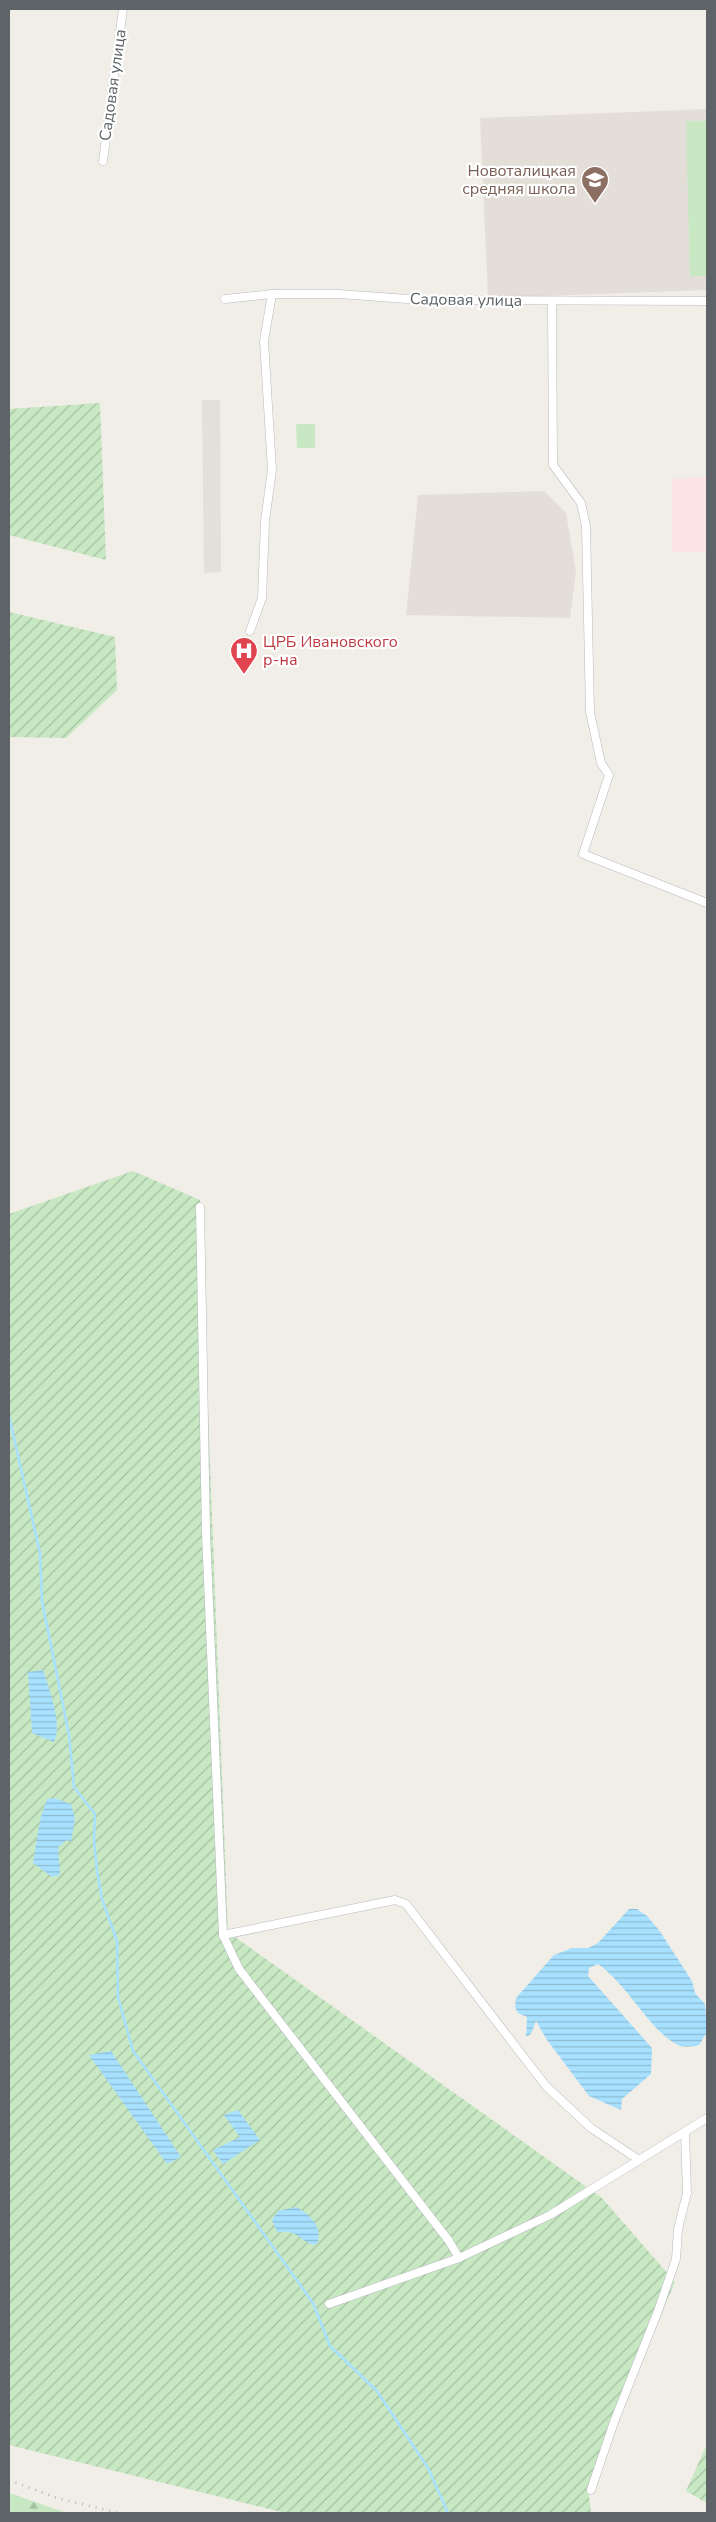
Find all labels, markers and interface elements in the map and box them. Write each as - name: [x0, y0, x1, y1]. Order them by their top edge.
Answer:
- street label: Садовая улица: [94, 28, 132, 142]
- place label: Новоталицкая средняя школа: [462, 160, 576, 200]
- school or university icon: Новоталицкая средняя школа: [580, 165, 610, 204]
- street label: Садовая улица: [410, 288, 522, 312]
- place label: ЦРБ Ивановского р-на: [263, 631, 398, 671]
- hospital icon: ЦРБ Ивановского р-на: [229, 636, 259, 675]

